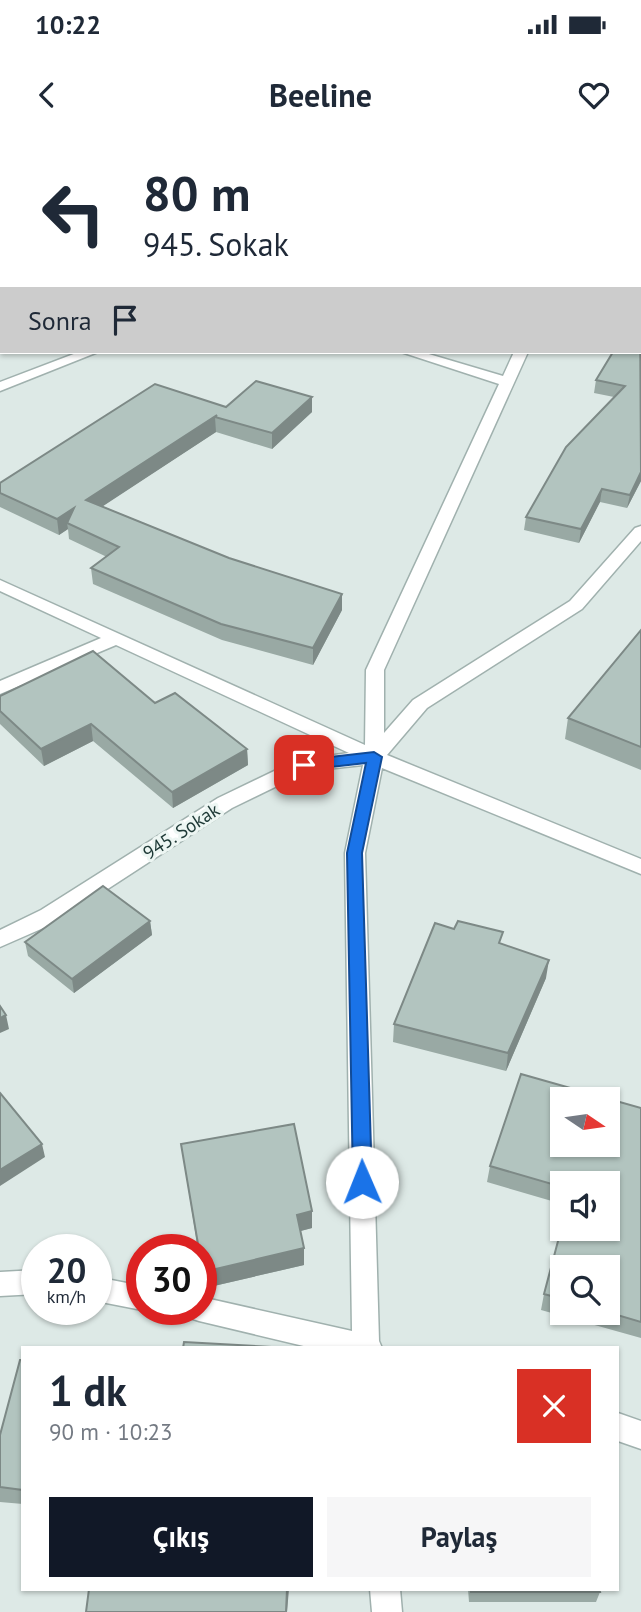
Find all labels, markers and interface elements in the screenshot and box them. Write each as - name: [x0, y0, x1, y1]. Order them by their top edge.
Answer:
- text: 10:22: [35, 8, 101, 41]
- text: Beeline: [269, 74, 372, 116]
- icon: back: [28, 76, 66, 114]
- icon: heart: [575, 76, 613, 114]
- text: 80 m: [143, 161, 250, 225]
- icon: left: [28, 168, 119, 259]
- text: 945. Sokak: [143, 223, 289, 265]
- icon: arrive: [106, 301, 144, 339]
- text: Sonra: [28, 304, 92, 337]
- pin: [274, 735, 334, 795]
- icon: arrive: [285, 746, 323, 784]
- street label: 945. Sokak: [138, 797, 224, 865]
- north arrow: [550, 1087, 620, 1157]
- map controls: [550, 1087, 620, 1325]
- position arrow: [325, 1145, 399, 1219]
- button: sound: [550, 1171, 620, 1241]
- speed limit sign: 30: [126, 1234, 217, 1325]
- text: 20: [47, 1247, 86, 1293]
- button: search: [550, 1255, 620, 1325]
- text: km/h: [47, 1285, 86, 1308]
- text: 1 dk: [49, 1363, 127, 1418]
- button: close: [517, 1369, 591, 1443]
- text: 90 m · 10:23: [49, 1417, 173, 1446]
- button: Çıkış: [49, 1497, 313, 1577]
- button: Paylaş: [327, 1497, 591, 1577]

